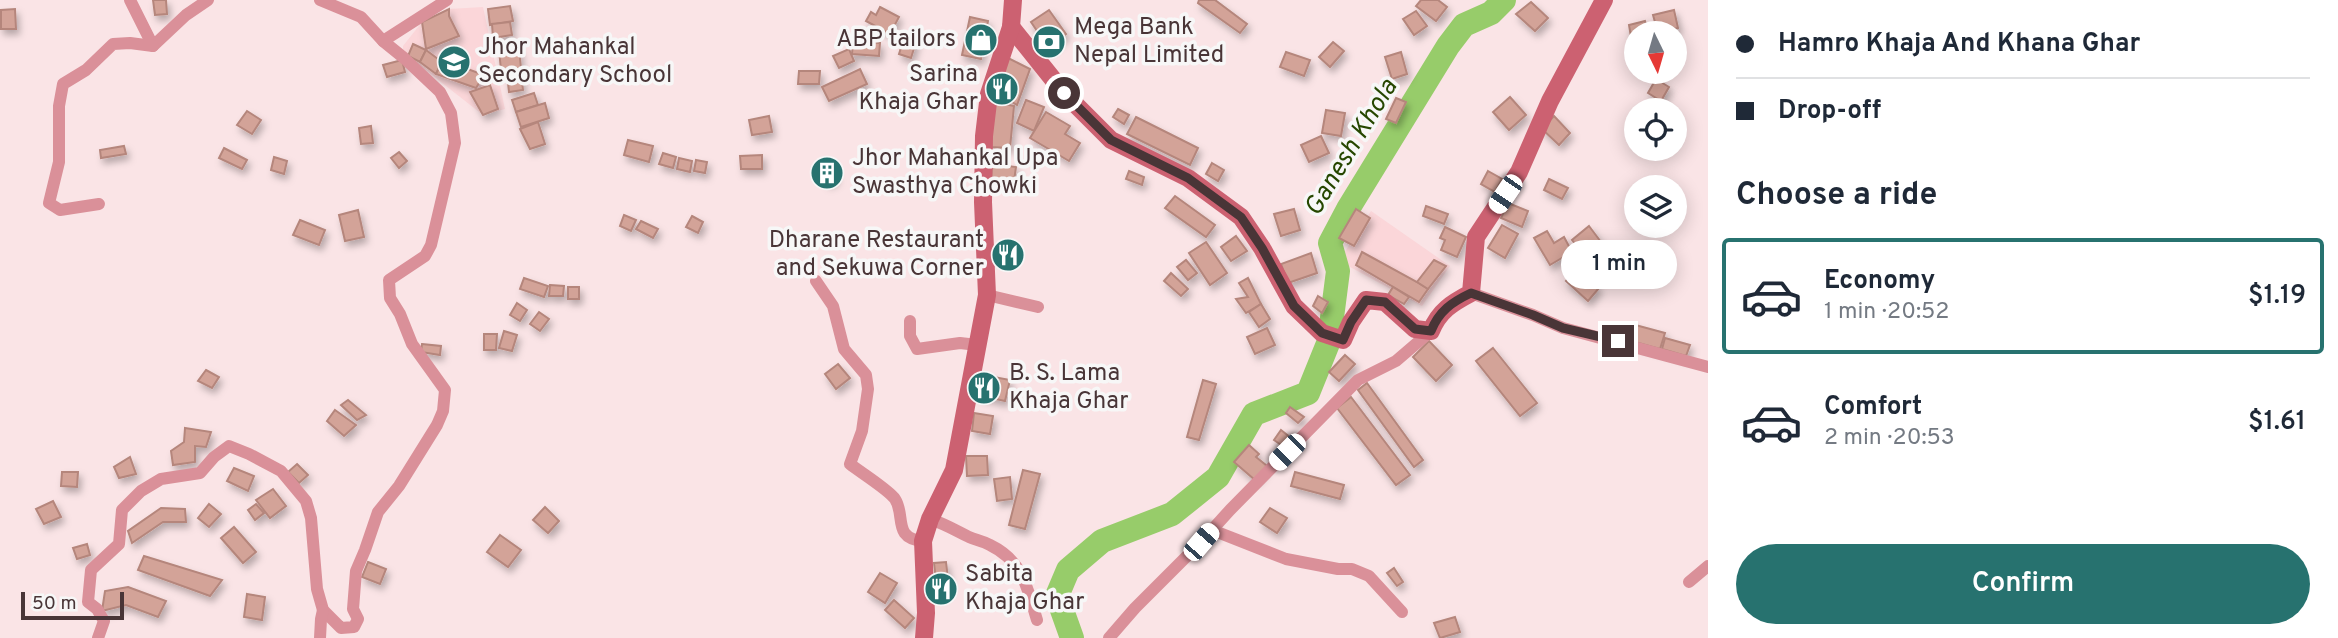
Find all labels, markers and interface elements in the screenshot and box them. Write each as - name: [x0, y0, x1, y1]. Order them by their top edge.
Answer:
- place label: Mega Bank Nepal Limited: [1074, 13, 1224, 71]
- shop icon: ABP tailors: [962, 21, 1000, 59]
- north arrow: [1624, 21, 1687, 84]
- map controls: [1624, 21, 1687, 238]
- bank icon: Mega Bank Nepal Limited: [1030, 23, 1068, 61]
- place label: ABP tailors: [836, 25, 956, 55]
- text: Hamro Khaja And Khana Ghar: [1778, 28, 2140, 61]
- place label: Jhor Mahankal Secondary School: [478, 33, 672, 91]
- school or university icon: Jhor Mahankal Secondary School: [435, 43, 473, 81]
- place label: Sarina Khaja Ghar: [858, 60, 978, 118]
- restaurant icon: Sarina Khaja Ghar: [983, 70, 1021, 108]
- water label: Ganesh Khola: [1298, 73, 1406, 223]
- route start: [1048, 77, 1080, 109]
- text: Drop-off: [1778, 95, 1881, 128]
- button: locate: [1624, 98, 1687, 161]
- place label: Jhor Mahankal Upa Swasthya Chowki: [852, 144, 1058, 202]
- building icon: Jhor Mahankal Upa Swasthya Chowki: [808, 154, 846, 192]
- car: [1485, 171, 1526, 217]
- button: layers: [1624, 175, 1687, 238]
- text: Choose a ride: [1736, 176, 1937, 216]
- place label: Dharane Restaurant and Sekuwa Corner: [769, 226, 984, 284]
- restaurant icon: Dharane Restaurant and Sekuwa Corner: [989, 236, 1027, 274]
- callout: 1 min: [1560, 240, 1676, 288]
- text: 1 min: [1592, 250, 1646, 279]
- icon: car: [1740, 265, 1803, 328]
- text: Economy: [1824, 265, 1935, 298]
- text: $1.19: [2248, 280, 2306, 313]
- text: 1 min · 20:52: [1824, 298, 1949, 327]
- route end: [1602, 325, 1634, 357]
- place label: B. S. Lama Khaja Ghar: [1009, 359, 1129, 417]
- restaurant icon: B. S. Lama Khaja Ghar: [965, 369, 1003, 407]
- icon: car: [1740, 391, 1803, 454]
- text: Comfort: [1824, 391, 1922, 424]
- text: $1.61: [2248, 406, 2306, 439]
- text: 2 min · 20:53: [1824, 424, 1955, 453]
- car: [1265, 430, 1310, 474]
- car: [1180, 519, 1223, 565]
- button: Confirm: [1736, 544, 2310, 624]
- place label: Sabita Khaja Ghar: [965, 560, 1085, 618]
- restaurant icon: Sabita Khaja Ghar: [922, 570, 960, 608]
- scale bar: [21, 589, 124, 621]
- text: 50 m: [32, 592, 77, 616]

